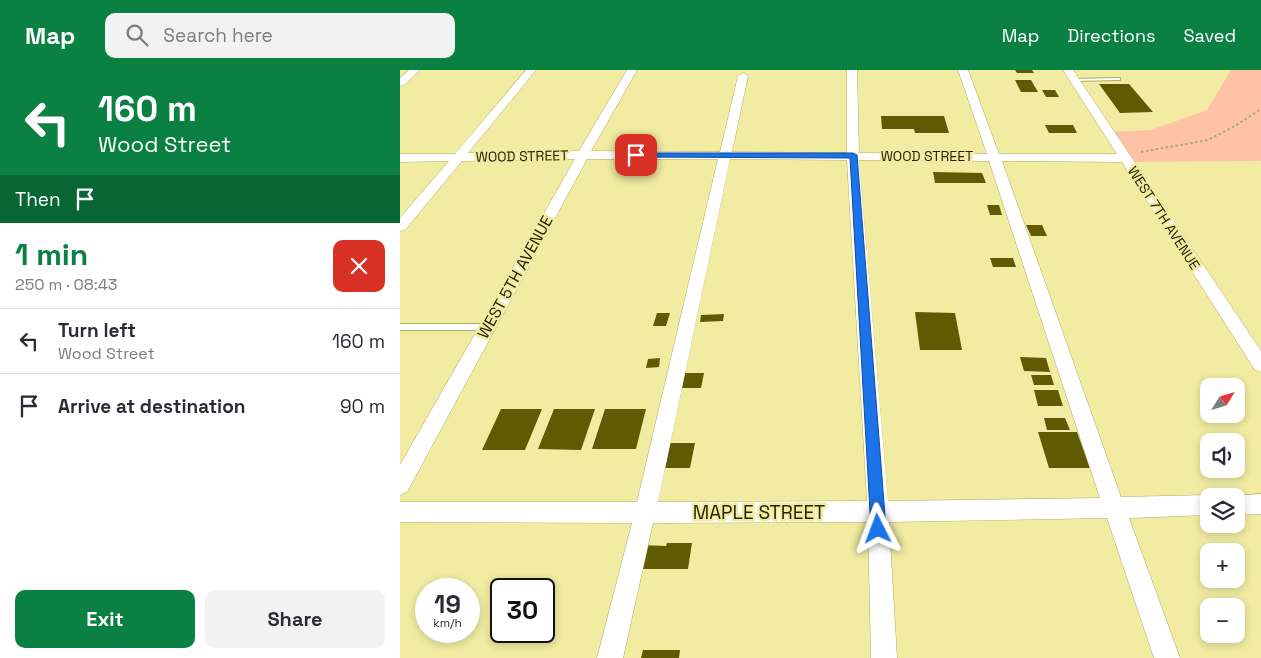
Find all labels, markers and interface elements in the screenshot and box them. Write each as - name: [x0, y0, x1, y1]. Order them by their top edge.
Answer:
- search box: [105, 13, 455, 58]
- text: Map: [25, 20, 75, 51]
- icon: search: [123, 21, 151, 49]
- text: Search here: [163, 23, 273, 48]
- text: Map: [1002, 24, 1039, 47]
- text: Directions: [1067, 24, 1156, 47]
- text: Saved: [1184, 24, 1236, 47]
- text: 160 m: [98, 87, 197, 131]
- icon: left: [15, 90, 80, 155]
- text: Wood Street: [98, 130, 231, 158]
- pin: [615, 134, 657, 176]
- icon: arrive: [622, 141, 650, 169]
- street label: WOOD STREET: [476, 146, 568, 166]
- street label: WOOD STREET: [881, 147, 973, 165]
- street label: WEST 7TH AVENUE: [1124, 163, 1204, 273]
- icon: arrive: [71, 185, 99, 213]
- text: Then: [15, 187, 61, 212]
- street label: WEST 5TH AVENUE: [473, 212, 557, 342]
- text: 1 min: [15, 235, 88, 274]
- button: close: [333, 240, 385, 292]
- text: 250 m · 08:43: [15, 274, 118, 295]
- text: Turn left: [58, 318, 136, 343]
- icon: left: [15, 327, 43, 355]
- text: 160 m: [332, 329, 385, 354]
- text: Wood Street: [58, 343, 155, 364]
- north arrow: [1200, 378, 1245, 422]
- map controls: [1200, 378, 1245, 643]
- icon: arrive: [15, 392, 43, 420]
- text: Arrive at destination: [58, 394, 246, 419]
- text: 90 m: [340, 394, 385, 419]
- button: sound: [1200, 433, 1245, 478]
- button: layers: [1200, 488, 1245, 533]
- street label: MAPLE STREET: [693, 500, 825, 525]
- position arrow: [851, 502, 903, 554]
- button: +: [1200, 543, 1245, 588]
- speed limit sign: 30: [490, 578, 555, 643]
- text: 19: [434, 588, 461, 620]
- button: Exit: [15, 590, 195, 648]
- button: Share: [205, 590, 385, 648]
- button: −: [1200, 598, 1245, 643]
- text: km/h: [433, 615, 462, 631]

